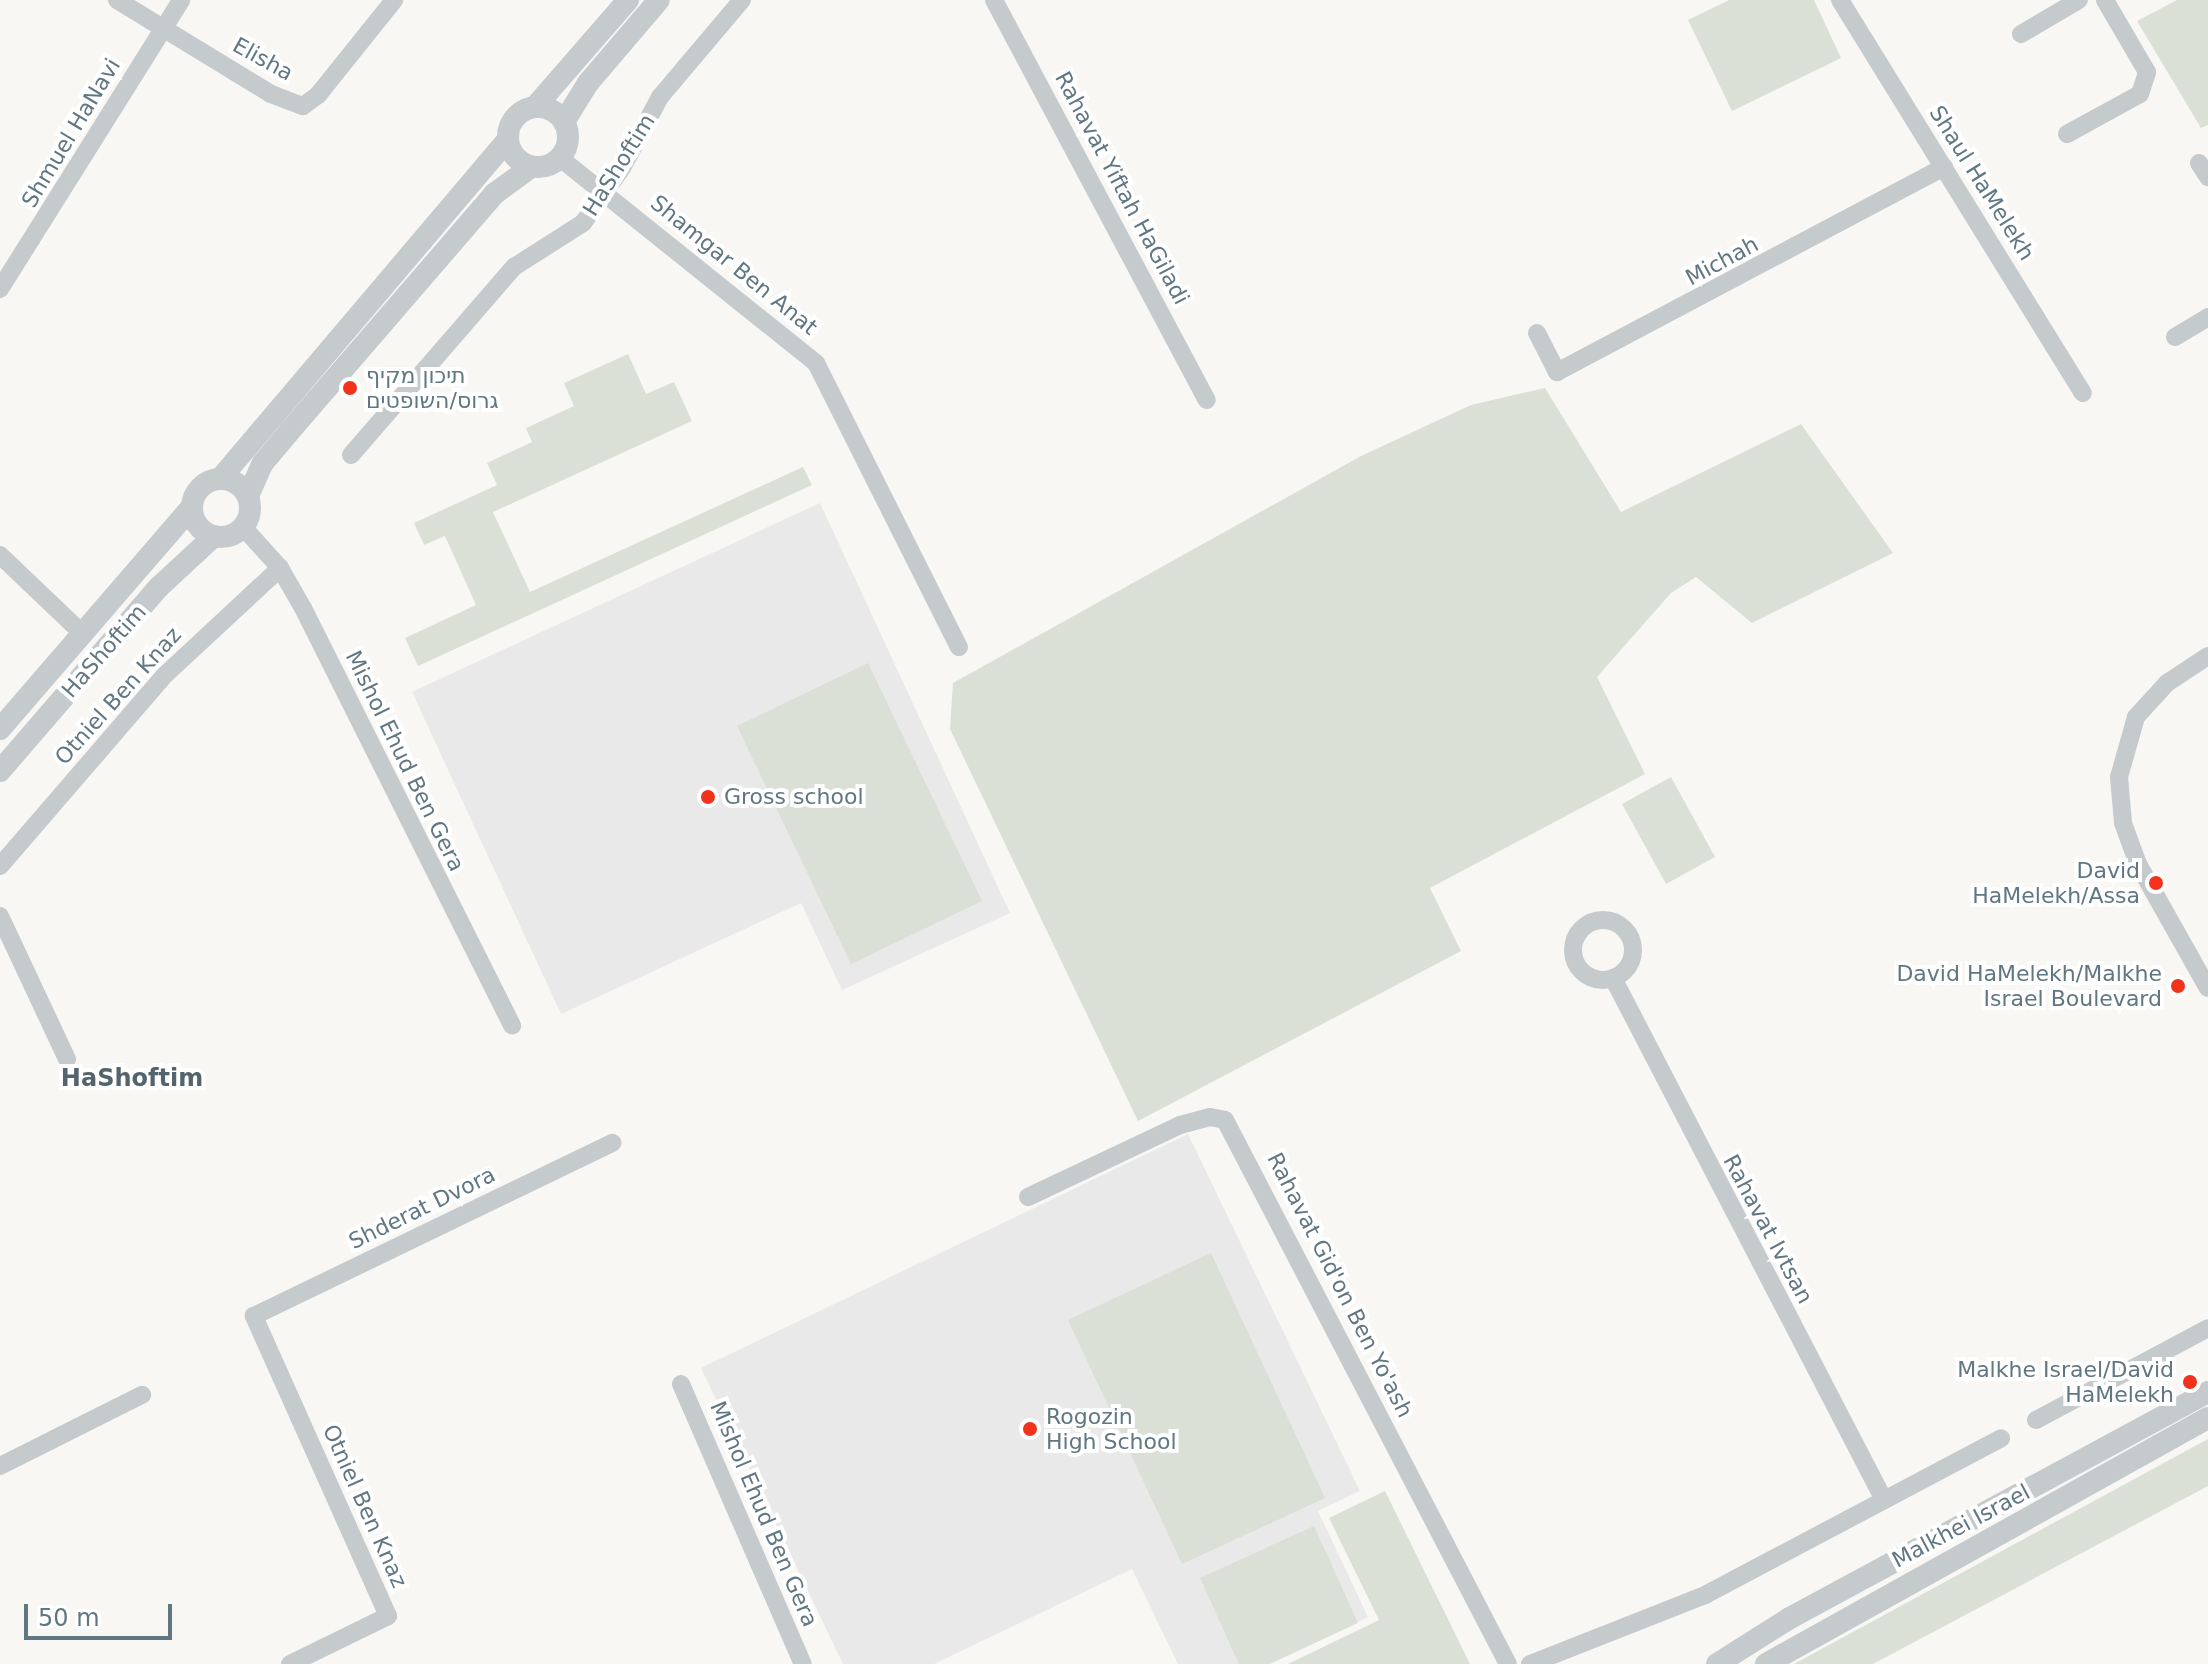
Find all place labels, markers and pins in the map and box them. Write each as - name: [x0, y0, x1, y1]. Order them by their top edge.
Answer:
- place label: תיכון מקיף גרוס/השופטים: [366, 362, 499, 414]
- marker: תיכון מקיף גרוס/השופטים: [341, 379, 359, 397]
- place label: Gross school: [724, 784, 864, 810]
- marker: Gross school: [699, 788, 717, 806]
- place label: David HaMelekh/Assa: [1972, 857, 2140, 908]
- marker: David HaMelekh/Assa: [2147, 874, 2165, 892]
- place label: David HaMelekh/Malkhe Israel Boulevard: [1896, 960, 2162, 1012]
- marker: David HaMelekh/Malkhe Israel Boulevard: [2169, 977, 2187, 995]
- place label: Malkhe Israel/David HaMelekh: [1957, 1356, 2174, 1408]
- marker: Malkhe Israel/David HaMelekh: [2181, 1373, 2199, 1391]
- place label: Rogozin High School: [1046, 1403, 1177, 1454]
- marker: Rogozin High School: [1021, 1420, 1039, 1438]

